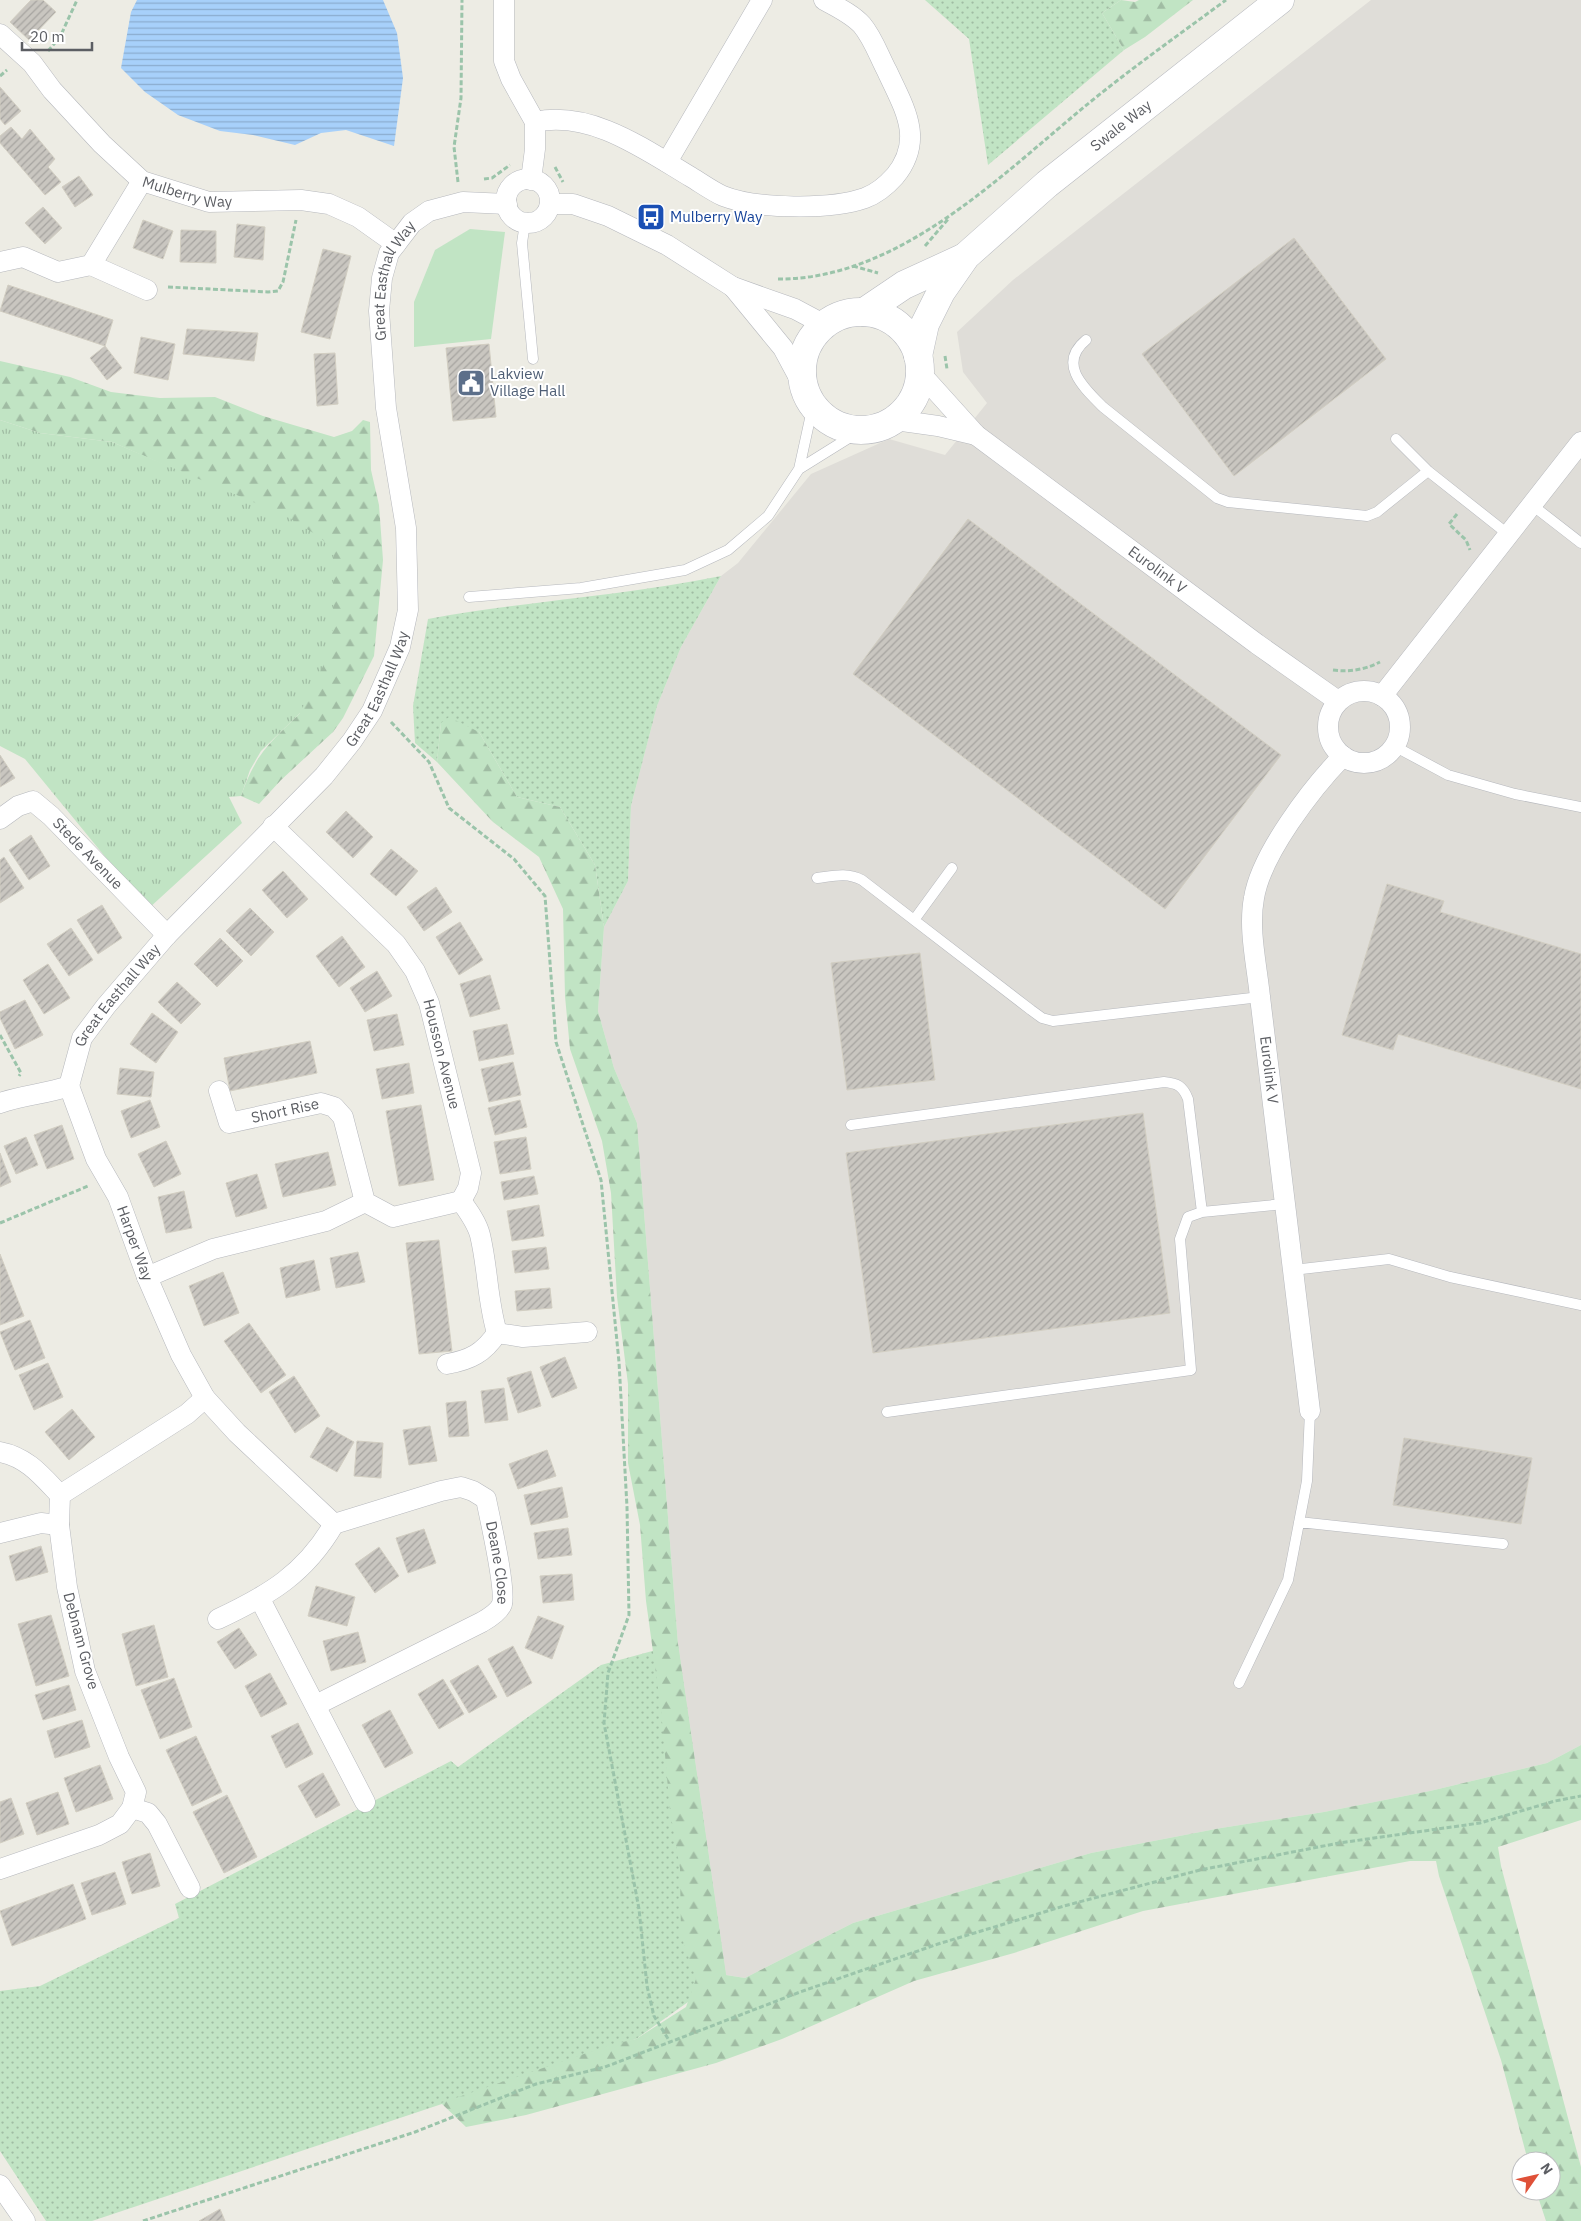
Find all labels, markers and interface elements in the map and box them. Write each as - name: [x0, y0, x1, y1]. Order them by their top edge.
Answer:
- scale bar: [22, 20, 92, 52]
- text: 20 m: [30, 27, 65, 46]
- street label: Swale Way: [1086, 95, 1155, 155]
- street label: Mulberry Way: [140, 172, 233, 211]
- bus stop icon: Mulberry Way: [636, 202, 666, 232]
- place label: Mulberry Way: [670, 207, 763, 226]
- street label: Great Easthall Way: [369, 216, 420, 342]
- place label: Lakview Village Hall: [490, 364, 565, 400]
- public building icon: Lakview Village Hall: [456, 368, 486, 398]
- street label: Eurolink V: [1125, 541, 1191, 597]
- street label: Great Easthall Way: [341, 629, 412, 751]
- street label: Stede Avenue: [49, 813, 127, 893]
- street label: Great Easthall Way: [70, 939, 164, 1048]
- street label: Housson Avenue: [419, 997, 465, 1111]
- street label: Eurolink V: [1256, 1035, 1283, 1105]
- street label: Short Rise: [249, 1094, 321, 1127]
- street label: Harper Way: [113, 1203, 158, 1284]
- street label: Deane Close: [482, 1519, 513, 1605]
- street label: Debnam Grove: [59, 1590, 104, 1692]
- north arrow: [1511, 2151, 1561, 2201]
- text: N: [1536, 2159, 1557, 2178]

